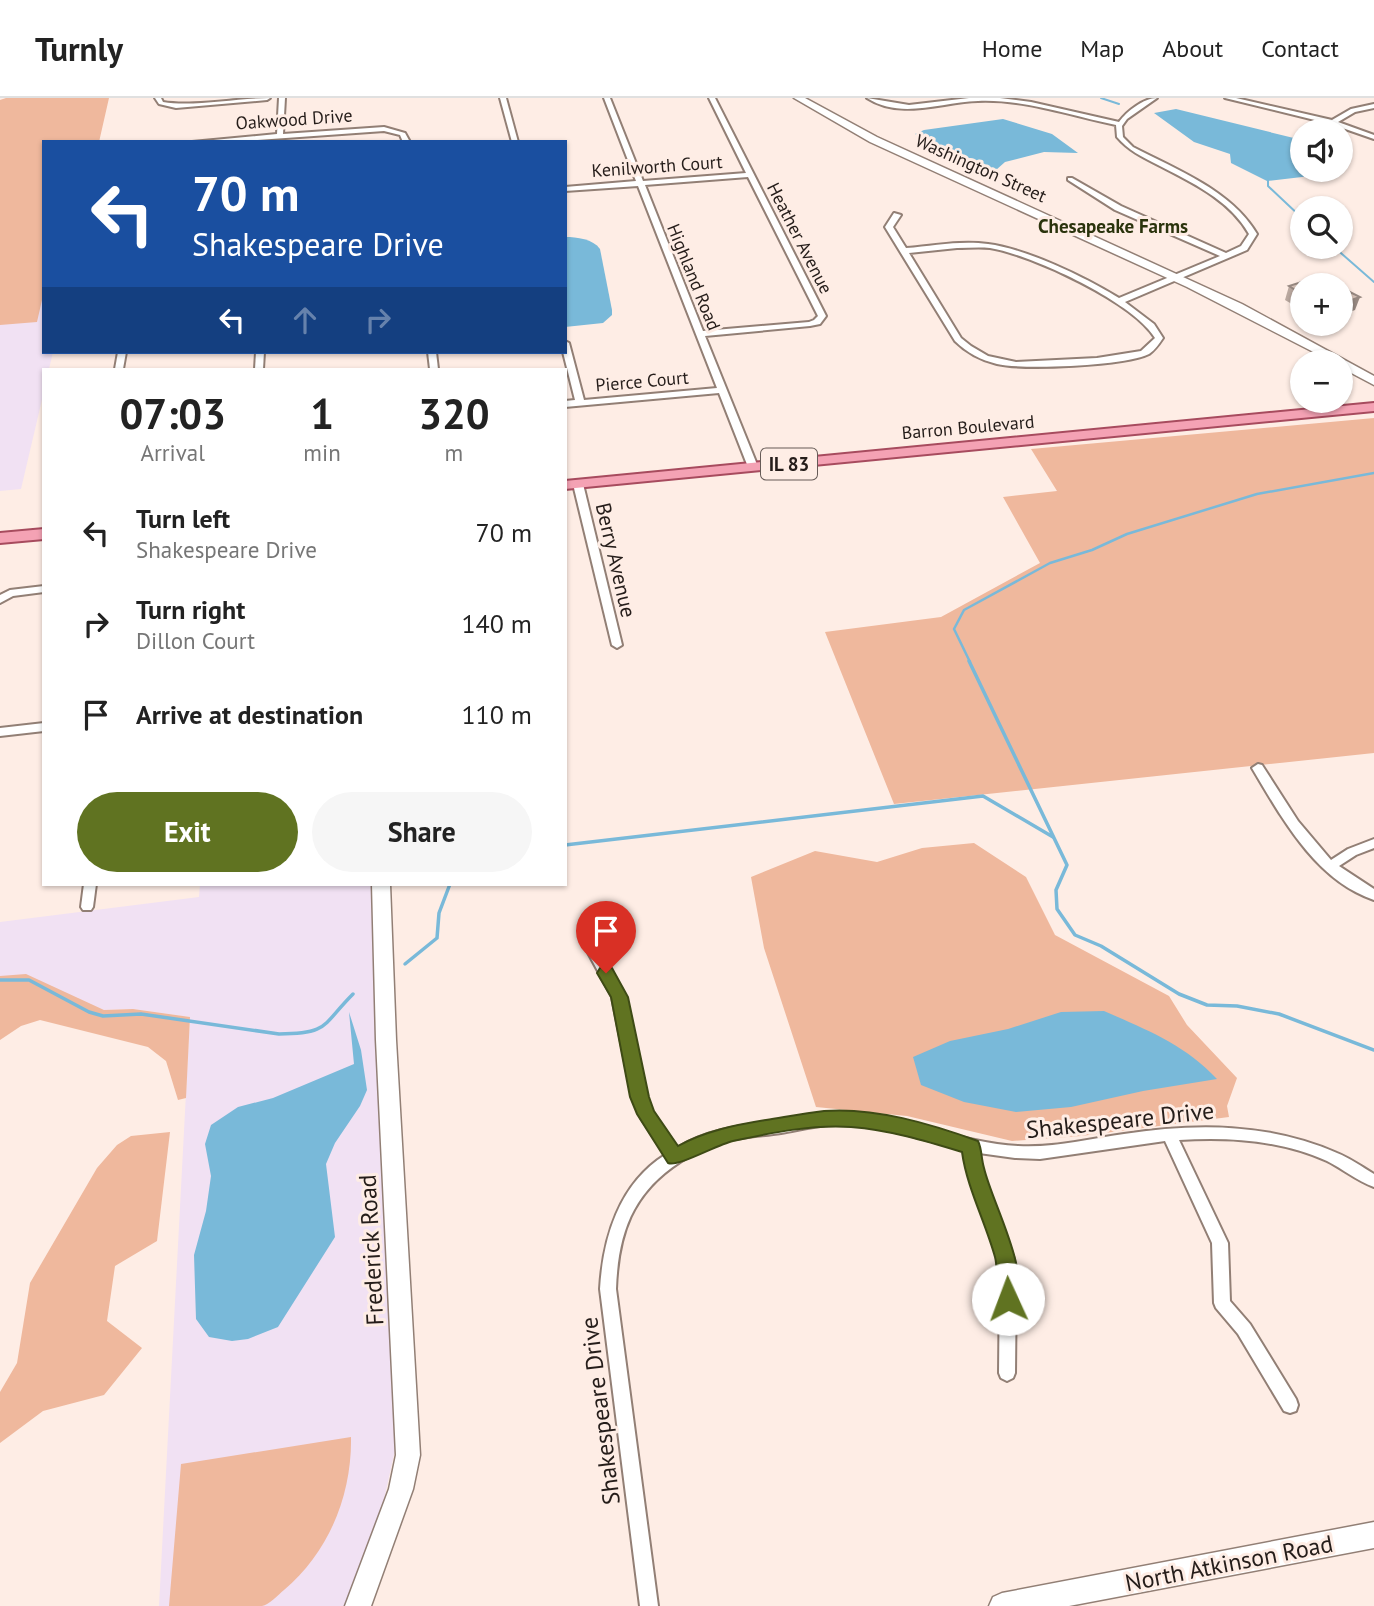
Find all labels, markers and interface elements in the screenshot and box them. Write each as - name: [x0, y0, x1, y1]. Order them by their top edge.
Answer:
- text: Turnly: [35, 27, 123, 70]
- text: Home: [982, 33, 1042, 64]
- text: Map: [1080, 33, 1124, 64]
- text: About: [1162, 33, 1223, 64]
- text: Contact: [1261, 33, 1339, 64]
- street label: Oakwood Drive: [235, 103, 353, 135]
- map controls: [1290, 119, 1353, 413]
- button: sound: [1290, 119, 1353, 182]
- street label: Washington Street: [912, 129, 1050, 207]
- street label: Kenilworth Court: [591, 150, 723, 182]
- text: 70 m: [192, 161, 299, 225]
- icon: left: [77, 168, 168, 259]
- street label: Heather Avenue: [762, 179, 838, 297]
- button: search: [1290, 196, 1353, 259]
- district label: Chesapeake Farms: [1038, 214, 1188, 238]
- street label: Highland Road: [662, 220, 726, 334]
- text: Shakespeare Drive: [192, 223, 444, 265]
- button: +: [1290, 273, 1353, 336]
- icon: left: [213, 301, 251, 339]
- icon: ahead: [286, 301, 324, 339]
- icon: right: [359, 301, 397, 339]
- button: −: [1290, 350, 1353, 413]
- street label: Pierce Court: [594, 365, 690, 397]
- text: 07:03: [119, 386, 226, 441]
- text: 1: [310, 386, 334, 441]
- text: 320: [418, 386, 490, 441]
- street label: Barron Boulevard: [901, 410, 1035, 444]
- text: Arrival: [140, 438, 205, 467]
- text: min: [303, 438, 341, 467]
- text: m: [445, 438, 463, 467]
- road number: IL 83: [761, 448, 817, 480]
- street label: Berry Avenue: [590, 500, 642, 620]
- text: Turn left: [136, 502, 230, 535]
- icon: left: [77, 514, 115, 552]
- text: 70 m: [476, 516, 532, 549]
- text: Shakespeare Drive: [136, 535, 317, 564]
- text: Turn right: [136, 593, 245, 626]
- icon: right: [77, 605, 115, 643]
- text: 140 m: [461, 607, 532, 640]
- text: Dillon Court: [136, 626, 255, 655]
- icon: arrive: [77, 696, 115, 734]
- text: Arrive at destination: [136, 698, 363, 731]
- text: 110 m: [461, 698, 532, 731]
- button: Exit: [77, 792, 298, 872]
- button: Share: [312, 792, 532, 872]
- pin: [576, 901, 636, 973]
- icon: arrive: [587, 912, 625, 950]
- street label: Shakespeare Drive: [1024, 1095, 1216, 1145]
- street label: Frederick Road: [352, 1174, 390, 1326]
- position arrow: [971, 1262, 1045, 1336]
- street label: Shakespeare Drive: [573, 1315, 627, 1507]
- street label: North Atkinson Road: [1122, 1528, 1336, 1598]

